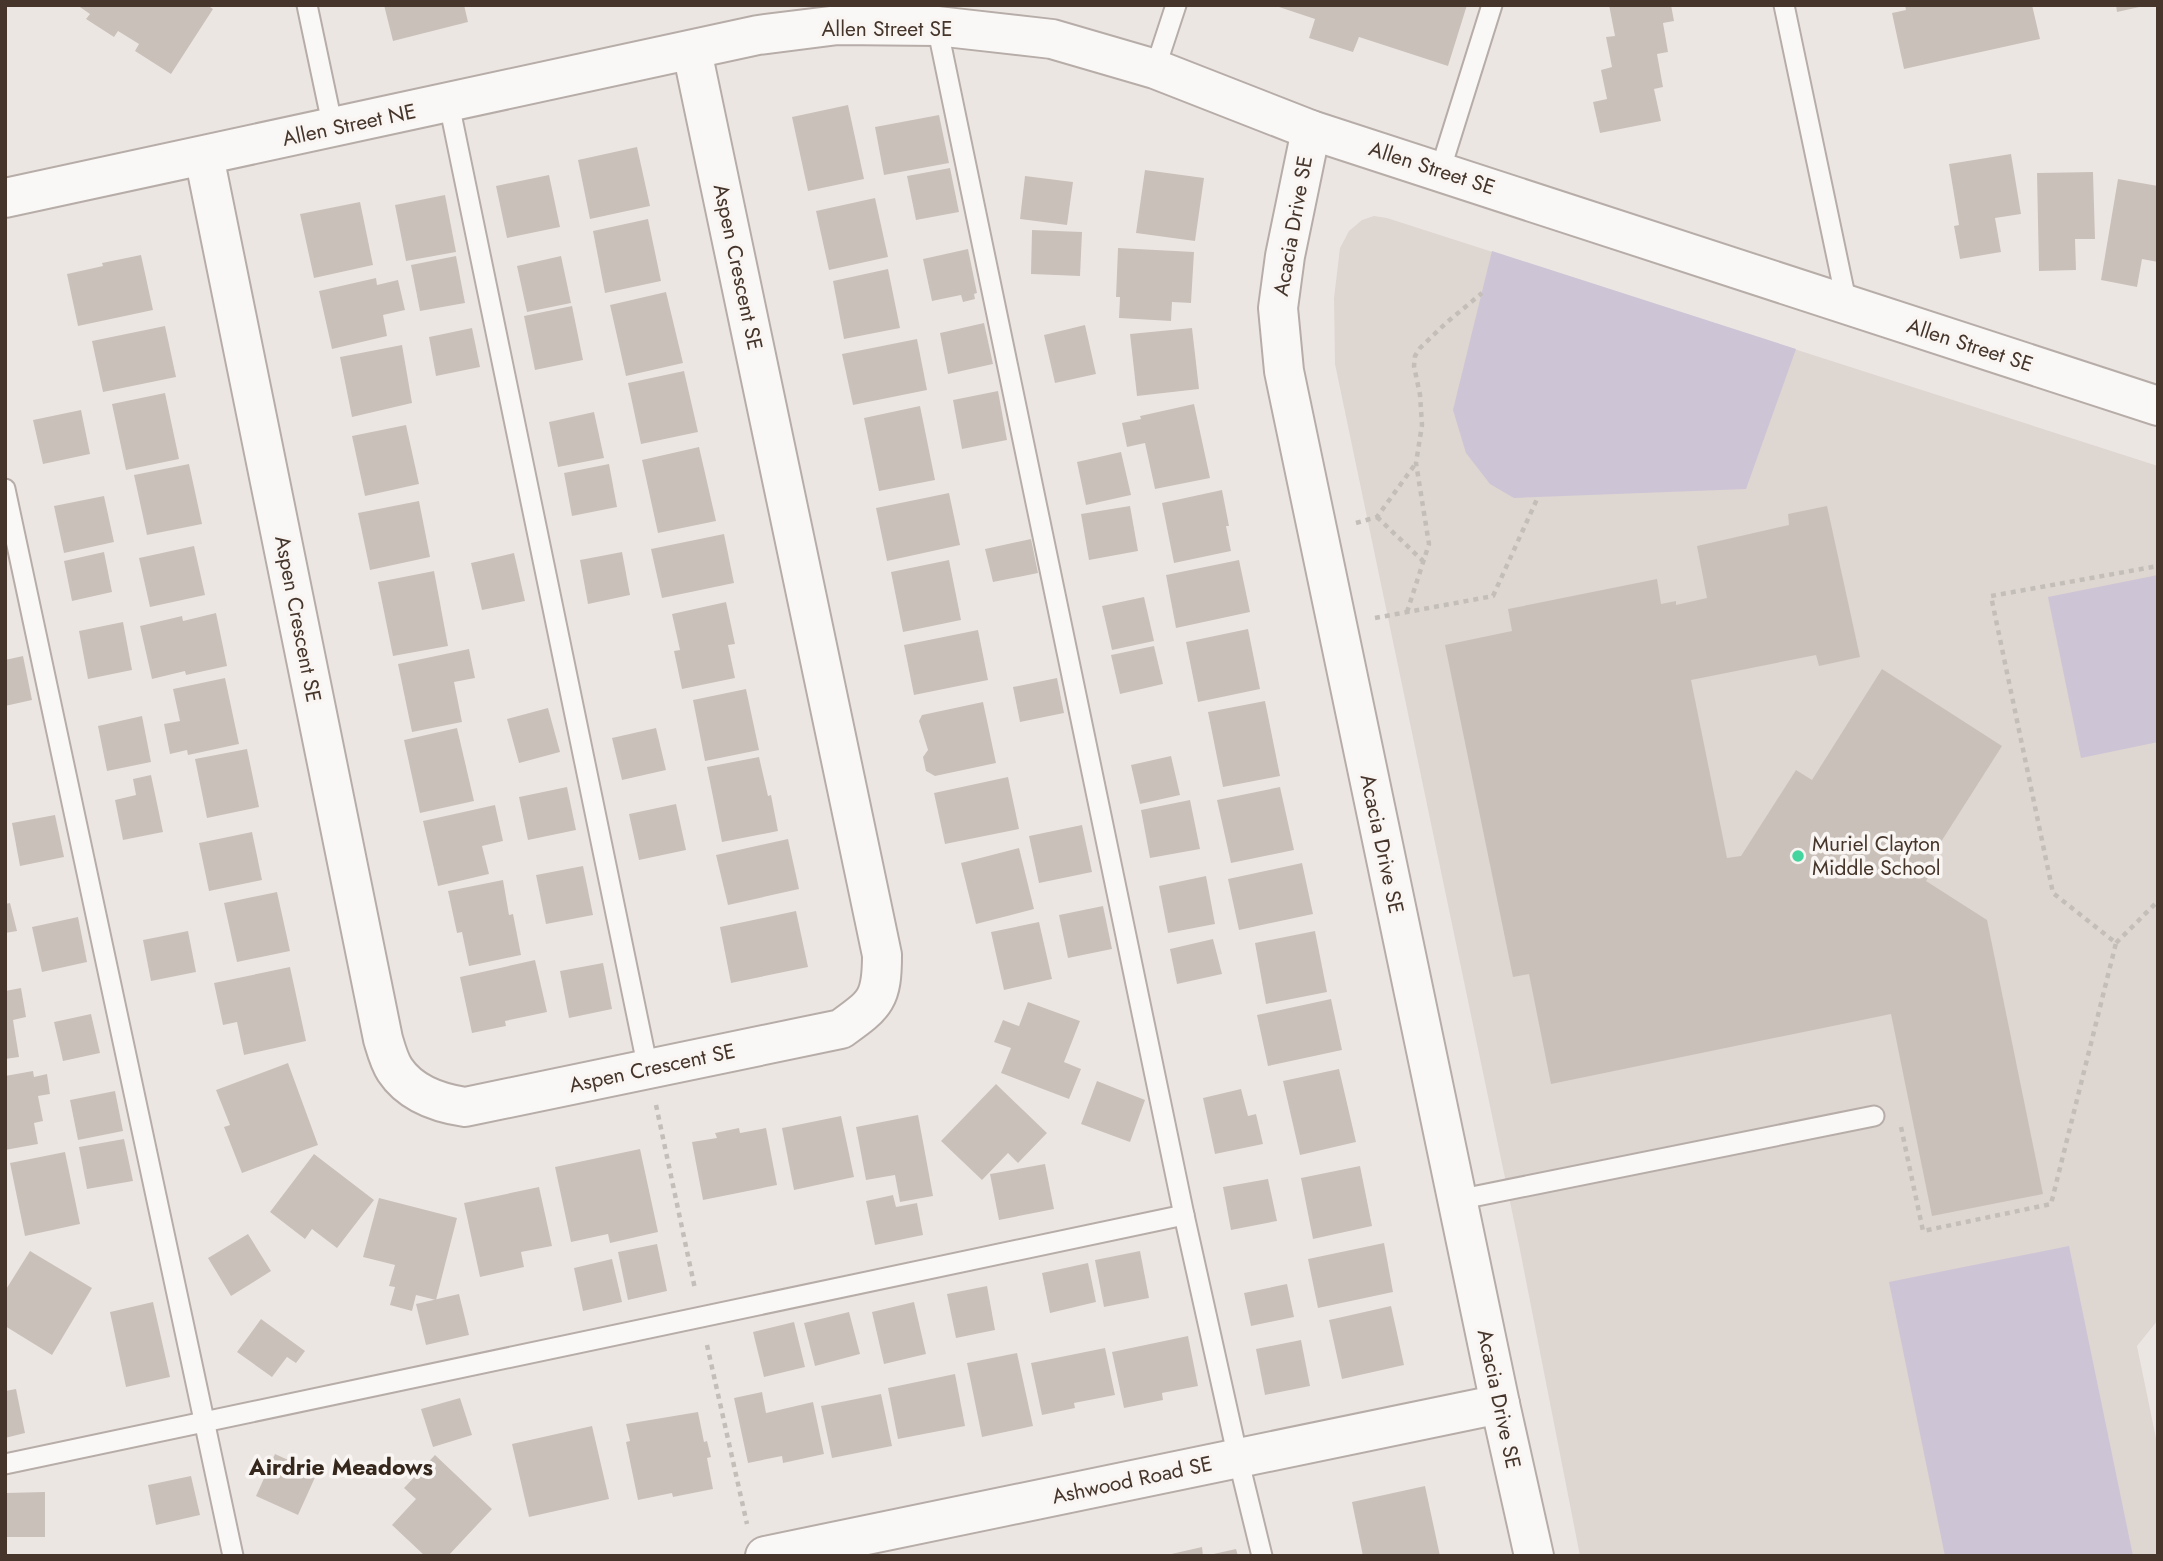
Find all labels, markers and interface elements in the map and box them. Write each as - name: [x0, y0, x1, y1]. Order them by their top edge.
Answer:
- street label: Allen Street SE: [821, 14, 953, 44]
- street label: Allen Street NE: [279, 96, 419, 154]
- street label: Allen Street SE: [1365, 133, 1499, 203]
- street label: Acacia Drive SE: [1266, 153, 1320, 299]
- street label: Aspen Crescent SE: [706, 181, 770, 353]
- street label: Allen Street SE: [1903, 310, 2037, 380]
- street label: Aspen Crescent SE: [267, 533, 329, 705]
- street label: Acacia Drive SE: [1353, 771, 1411, 917]
- place label: Muriel Clayton Middle School: [1812, 829, 1941, 883]
- marker: Muriel Clayton Middle School: [1790, 848, 1806, 864]
- street label: Aspen Crescent SE: [566, 1036, 738, 1100]
- street label: Acacia Drive SE: [1470, 1326, 1528, 1472]
- street label: Ashwood Road SE: [1049, 1448, 1215, 1512]
- district label: Airdrie Meadows: [248, 1450, 433, 1484]

